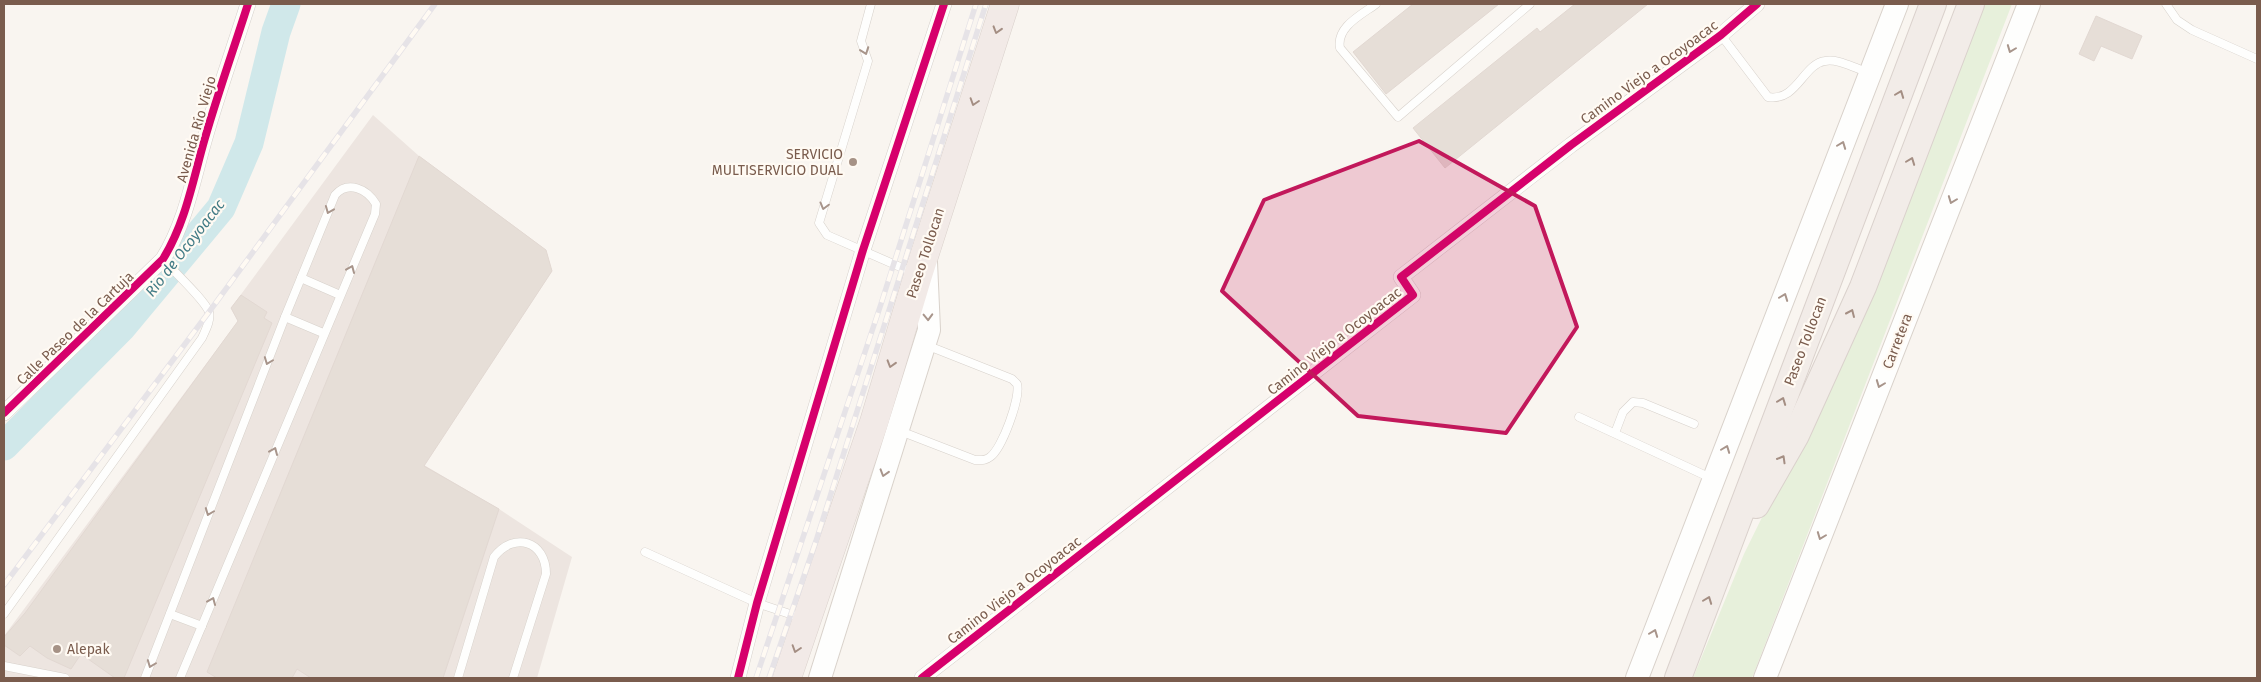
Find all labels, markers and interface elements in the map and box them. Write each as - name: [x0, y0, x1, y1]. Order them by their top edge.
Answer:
- street label: Camino Viejo a Ocoyoacac: [1577, 17, 1721, 128]
- one-way arrow: [992, 25, 1002, 34]
- one-way arrow: [2007, 44, 2018, 53]
- one-way arrow: [859, 46, 869, 54]
- street label: Avenida Río Viejo: [173, 74, 220, 184]
- one-way arrow: [1893, 90, 1904, 99]
- one-way arrow: [969, 98, 979, 106]
- one-way arrow: [1836, 141, 1846, 150]
- place label: SERVICIO MULTISERVICIO DUAL: [712, 146, 843, 179]
- marker: SERVICIO MULTISERVICIO DUAL: [847, 156, 859, 168]
- one-way arrow: [1905, 158, 1915, 166]
- water label: Rio de Ocoyoacac: [141, 195, 229, 300]
- one-way arrow: [1948, 196, 1958, 204]
- one-way arrow: [819, 201, 829, 209]
- one-way arrow: [325, 205, 335, 214]
- street label: Paseo Tollocan: [903, 206, 948, 301]
- one-way arrow: [345, 265, 355, 274]
- street label: Calle Paseo de la Cartuja: [13, 268, 137, 389]
- street label: Camino Viejo a Ocoyoacac: [1264, 284, 1405, 399]
- one-way arrow: [1778, 293, 1789, 302]
- street label: Paseo Tollocan: [1781, 294, 1830, 388]
- one-way arrow: [1845, 309, 1856, 318]
- street label: Carretera: [1879, 311, 1916, 371]
- one-way arrow: [923, 314, 933, 322]
- one-way arrow: [264, 356, 274, 365]
- one-way arrow: [886, 360, 896, 368]
- one-way arrow: [1876, 380, 1886, 388]
- one-way arrow: [1776, 398, 1786, 406]
- one-way arrow: [1720, 445, 1731, 454]
- one-way arrow: [268, 447, 279, 456]
- one-way arrow: [1776, 456, 1786, 465]
- one-way arrow: [880, 468, 890, 477]
- one-way arrow: [205, 508, 215, 516]
- one-way arrow: [1817, 531, 1827, 540]
- street label: Camino Viejo a Ocoyoacac: [944, 533, 1085, 648]
- one-way arrow: [1702, 596, 1712, 605]
- one-way arrow: [206, 597, 216, 606]
- one-way arrow: [1648, 629, 1659, 638]
- place label: Alepak: [67, 641, 110, 658]
- marker: Alepak: [51, 643, 63, 655]
- one-way arrow: [792, 644, 802, 652]
- one-way arrow: [146, 659, 157, 668]

